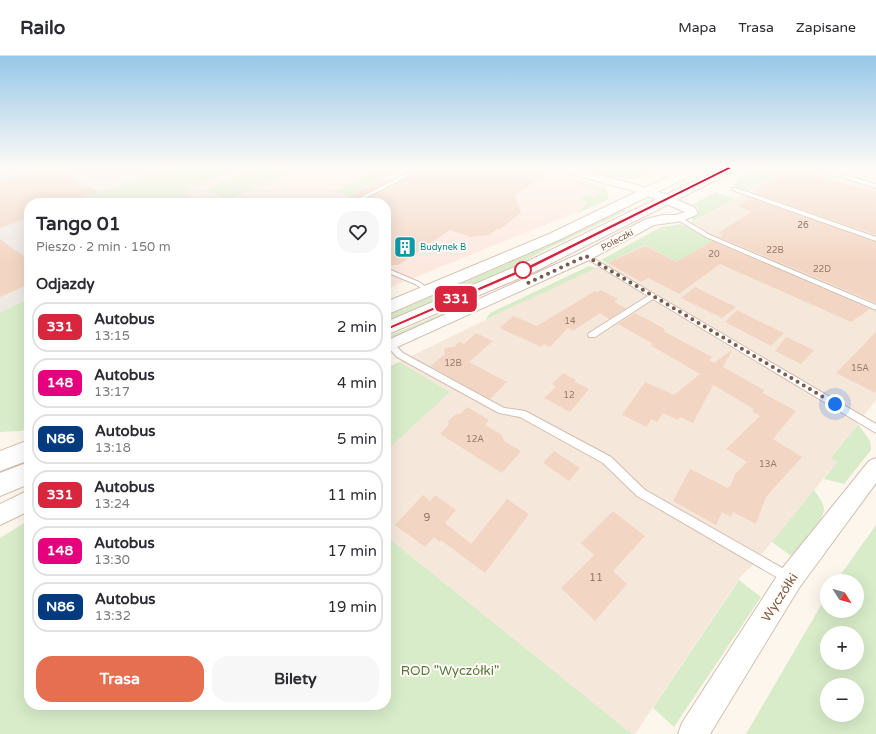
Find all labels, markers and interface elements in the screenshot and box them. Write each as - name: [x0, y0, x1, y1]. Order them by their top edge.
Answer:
- text: Railo: [20, 17, 65, 39]
- text: Mapa: [678, 19, 716, 36]
- text: Trasa: [738, 19, 774, 36]
- text: Zapisane: [796, 19, 856, 36]
- button: heart: [337, 211, 379, 253]
- text: Tango 01: [36, 213, 121, 235]
- house number: 26: [797, 220, 809, 231]
- street label: Poleczki: [599, 227, 635, 254]
- building icon: Budynek B: [392, 234, 418, 260]
- text: Pieszo · 2 min · 150 m: [36, 239, 171, 255]
- place label: Budynek B: [420, 242, 466, 253]
- house number: 22B: [766, 245, 784, 256]
- house number: 20: [708, 249, 720, 260]
- unlabelled marker: [514, 261, 532, 279]
- house number: 22D: [813, 264, 831, 275]
- text: Odjazdy: [36, 275, 95, 293]
- line badge: 331: [433, 286, 479, 312]
- text: 331: [443, 290, 469, 307]
- text: Autobus: [94, 310, 155, 328]
- house number: 14: [564, 316, 576, 327]
- text: 331: [47, 318, 73, 335]
- text: 2 min: [337, 318, 377, 336]
- text: 13:15: [94, 328, 130, 344]
- house number: 12B: [444, 358, 462, 369]
- house number: 15A: [851, 363, 869, 374]
- text: Autobus: [94, 366, 155, 384]
- text: 148: [47, 374, 73, 391]
- text: 4 min: [337, 374, 377, 392]
- text: 13:17: [94, 384, 130, 400]
- house number: 12: [563, 390, 575, 401]
- your location: [825, 394, 845, 414]
- text: Autobus: [95, 422, 156, 440]
- text: N86: [46, 430, 75, 447]
- text: 5 min: [337, 430, 377, 448]
- house number: 12A: [466, 434, 484, 445]
- text: 13:18: [95, 440, 131, 456]
- house number: 13A: [759, 459, 777, 470]
- text: Autobus: [94, 478, 155, 496]
- text: 331: [47, 486, 73, 503]
- text: 11 min: [328, 486, 377, 504]
- text: 13:24: [94, 496, 130, 512]
- house number: 9: [424, 511, 431, 524]
- text: Autobus: [94, 534, 155, 552]
- text: 148: [47, 542, 73, 559]
- text: 17 min: [328, 542, 377, 560]
- text: 13:30: [94, 552, 130, 568]
- street label: Wyczółki: [758, 570, 802, 625]
- house number: 11: [589, 571, 603, 584]
- north arrow: [820, 574, 864, 618]
- map controls: [820, 574, 864, 722]
- text: Autobus: [95, 590, 156, 608]
- text: N86: [46, 598, 75, 615]
- text: 19 min: [328, 598, 377, 616]
- text: 13:32: [95, 608, 131, 624]
- button: +: [820, 626, 864, 670]
- button: Trasa: [36, 656, 204, 702]
- button: Bilety: [212, 656, 379, 702]
- park label: ROD "Wyczółki": [401, 663, 499, 679]
- button: −: [820, 678, 864, 722]

